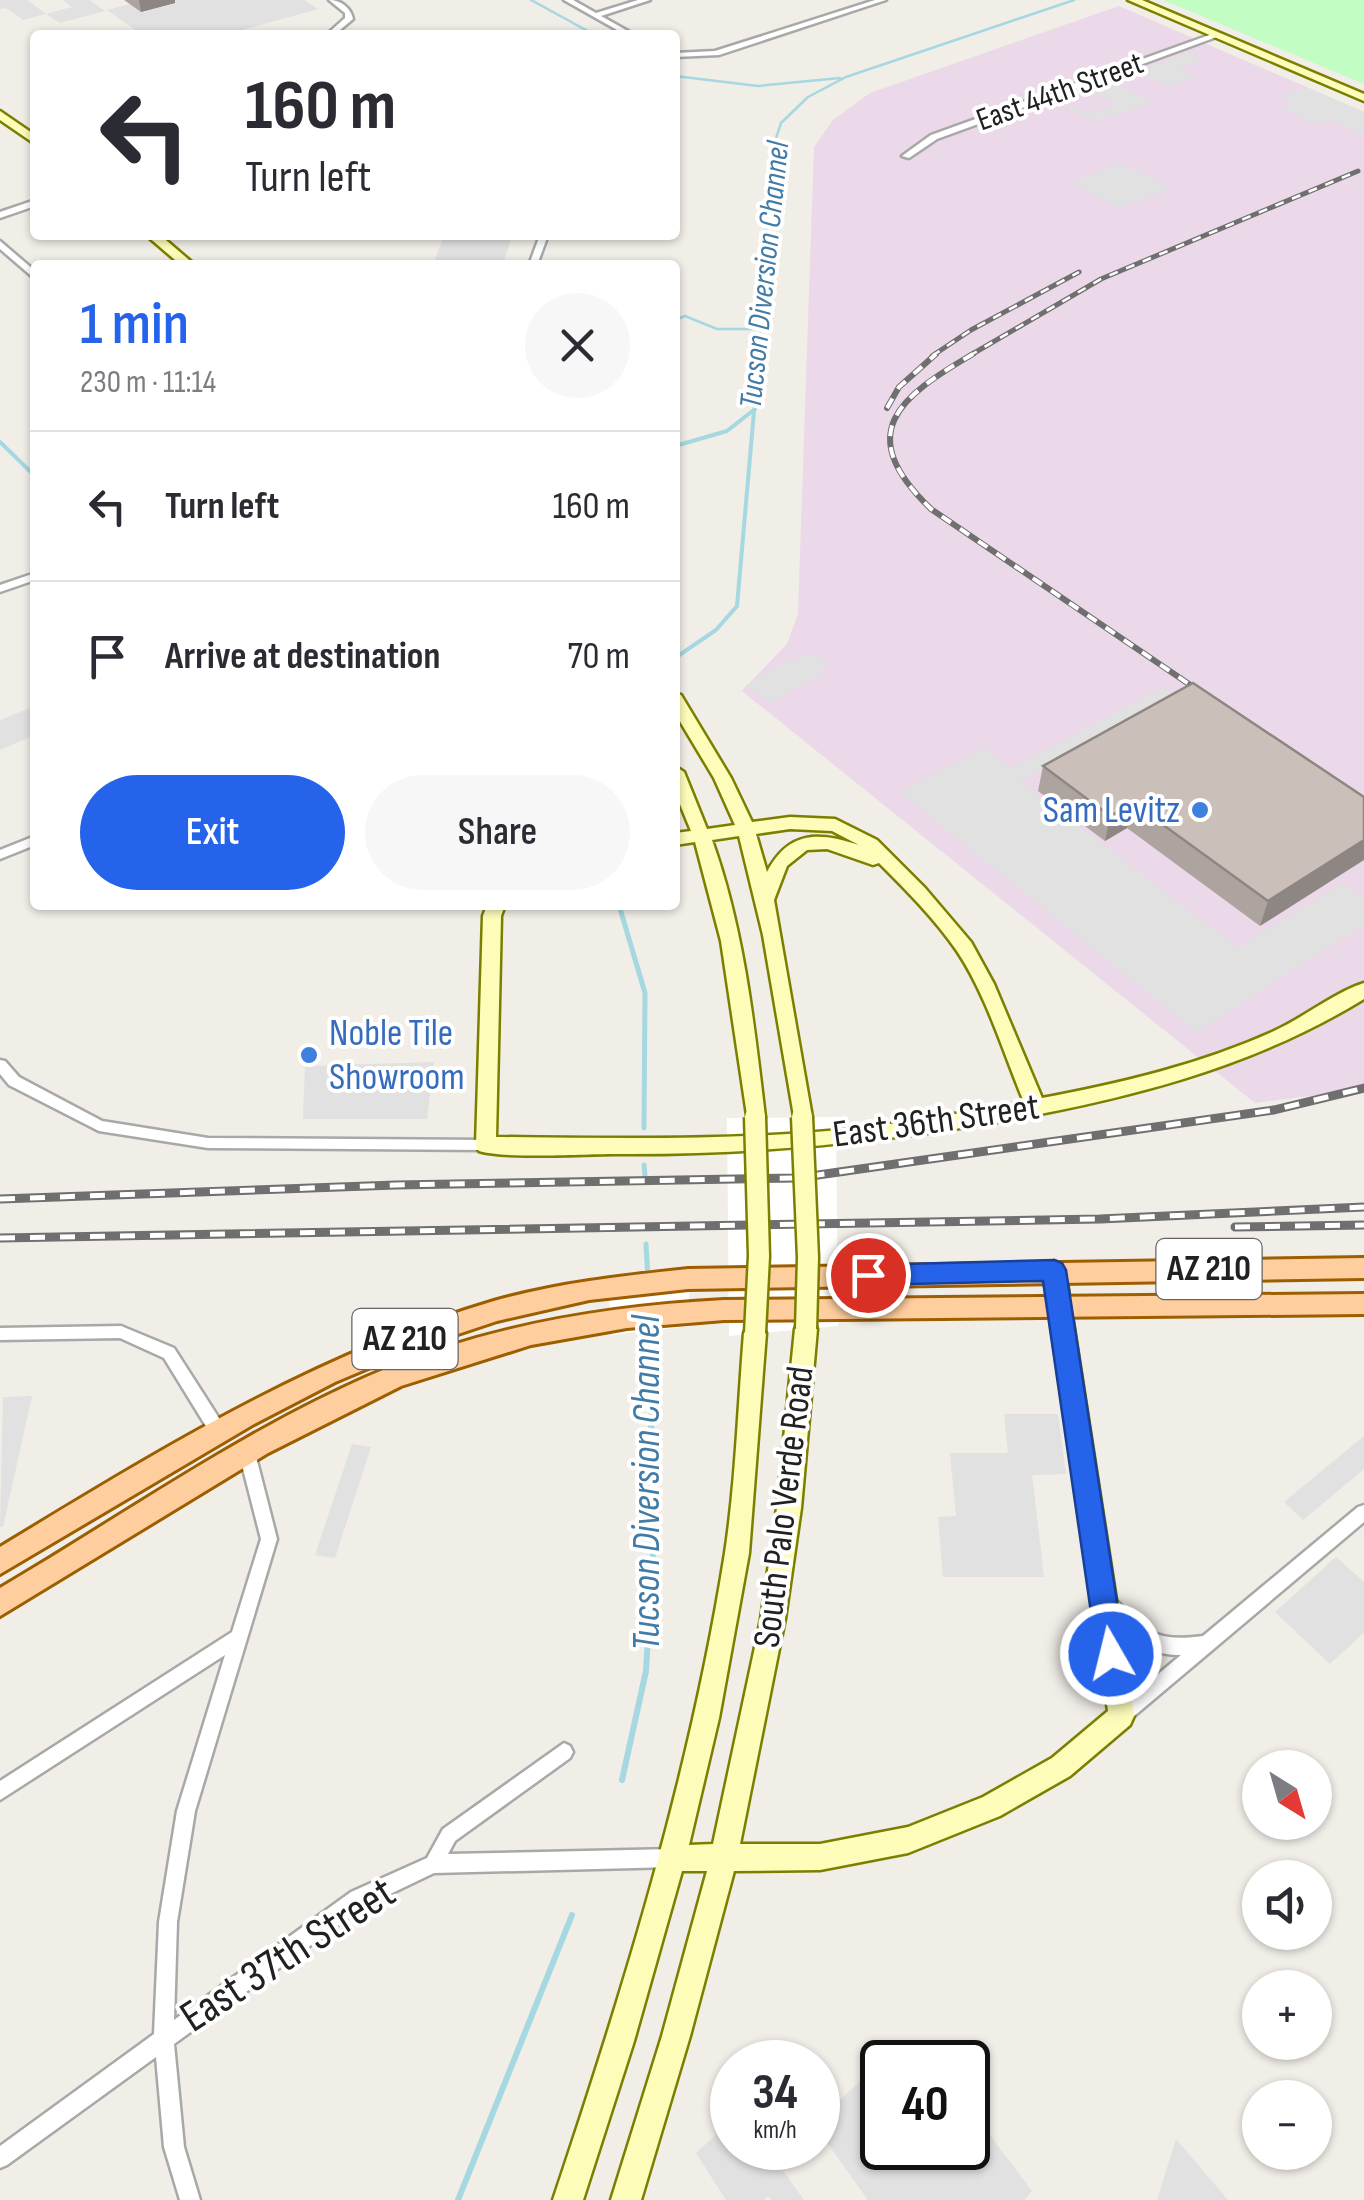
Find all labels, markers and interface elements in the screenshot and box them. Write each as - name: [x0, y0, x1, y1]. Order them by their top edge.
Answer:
- street label: East 44th Street: [971, 44, 1149, 140]
- text: 160 m: [245, 65, 396, 149]
- icon: left: [80, 70, 210, 200]
- water label: Tucson Diversion Channel: [732, 138, 799, 410]
- text: Turn left: [245, 150, 371, 205]
- text: 1 min: [80, 289, 189, 361]
- button: close: [525, 293, 630, 398]
- text: 230 m · 11:14: [80, 363, 216, 402]
- icon: left: [80, 479, 135, 534]
- text: Turn left: [165, 484, 279, 529]
- text: 160 m: [553, 484, 630, 529]
- icon: arrive: [80, 629, 135, 684]
- text: Arrive at destination: [165, 634, 440, 679]
- text: 70 m: [568, 634, 630, 679]
- button: Exit: [80, 775, 345, 890]
- button: Share: [365, 775, 630, 890]
- place label: Sam Levitz: [1043, 788, 1180, 833]
- marker: Sam Levitz: [1189, 799, 1211, 821]
- place label: Noble Tile Showroom: [329, 1011, 465, 1100]
- marker: Noble Tile Showroom: [298, 1044, 320, 1066]
- street label: East 36th Street: [830, 1084, 1042, 1158]
- pin: [826, 1233, 911, 1318]
- road number: AZ 210: [1156, 1239, 1262, 1299]
- icon: arrive: [841, 1248, 896, 1303]
- road number: AZ 210: [352, 1309, 458, 1369]
- water label: Tucson Diversion Channel: [623, 1314, 671, 1651]
- street label: South Palo Verde Road: [744, 1364, 824, 1650]
- position arrow: [1059, 1602, 1163, 1706]
- north arrow: [1242, 1750, 1332, 1840]
- map controls: [1242, 1750, 1332, 2170]
- button: sound: [1242, 1860, 1332, 1950]
- street label: East 37th Street: [170, 1865, 406, 2045]
- button: +: [1242, 1970, 1332, 2060]
- speed limit sign: 40: [860, 2040, 990, 2170]
- text: 34: [752, 2063, 798, 2123]
- button: −: [1242, 2080, 1332, 2170]
- text: km/h: [753, 2115, 797, 2146]

